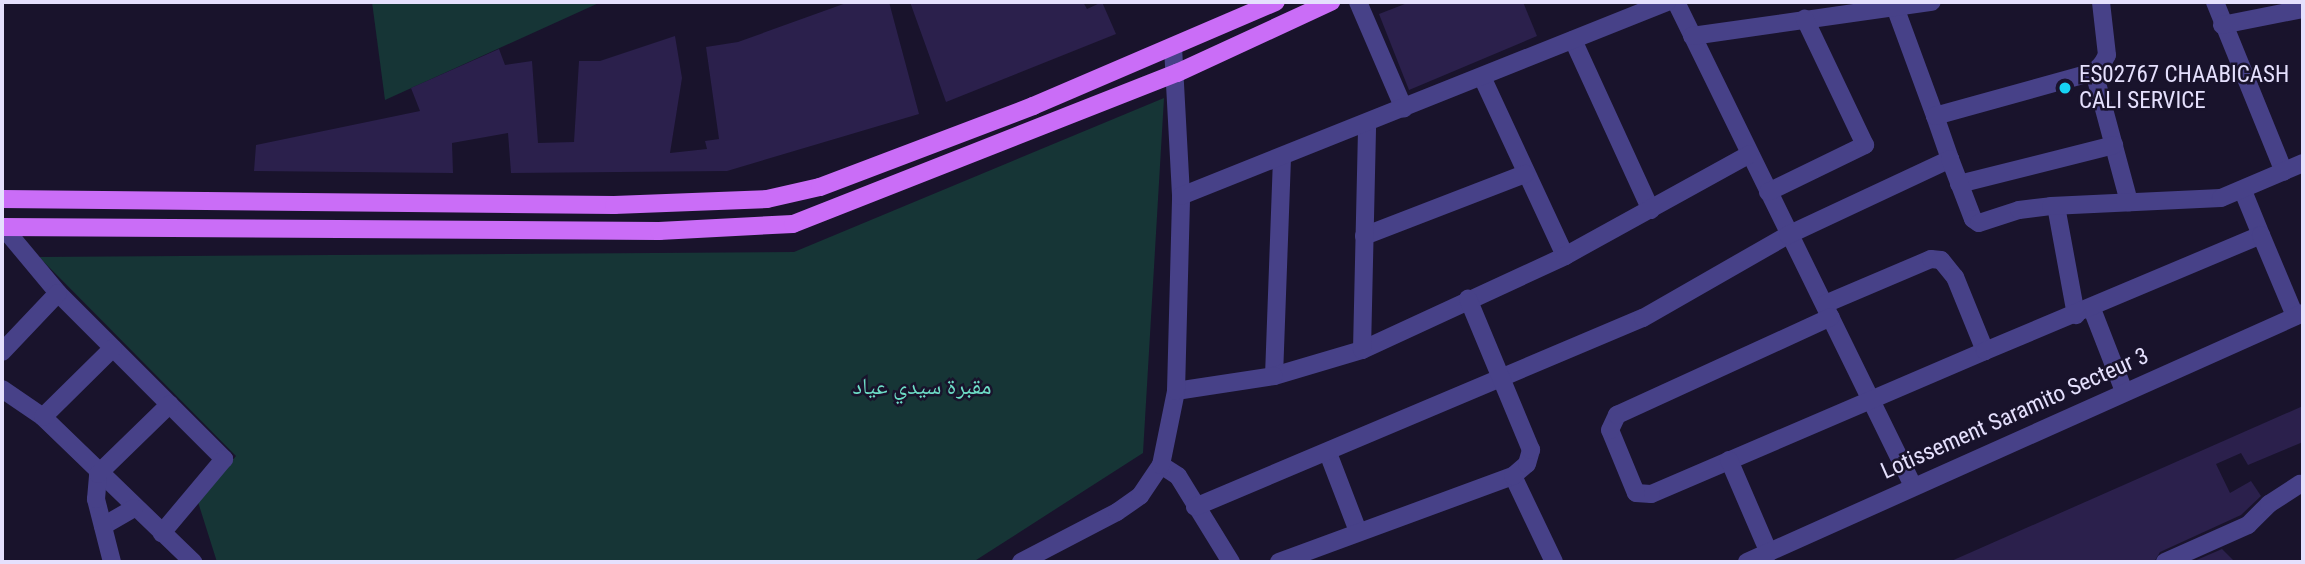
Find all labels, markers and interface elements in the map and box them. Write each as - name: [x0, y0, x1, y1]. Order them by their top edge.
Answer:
- place label: ES02767 CHAABICASH CALI SERVICE: [2079, 61, 2289, 115]
- marker: ES02767 CHAABICASH CALI SERVICE: [2057, 80, 2073, 96]
- street label: Lotissement Saramito Secteur 3: [1877, 342, 2153, 486]
- park label: مقبرة سيدي عياد: [852, 373, 992, 401]

